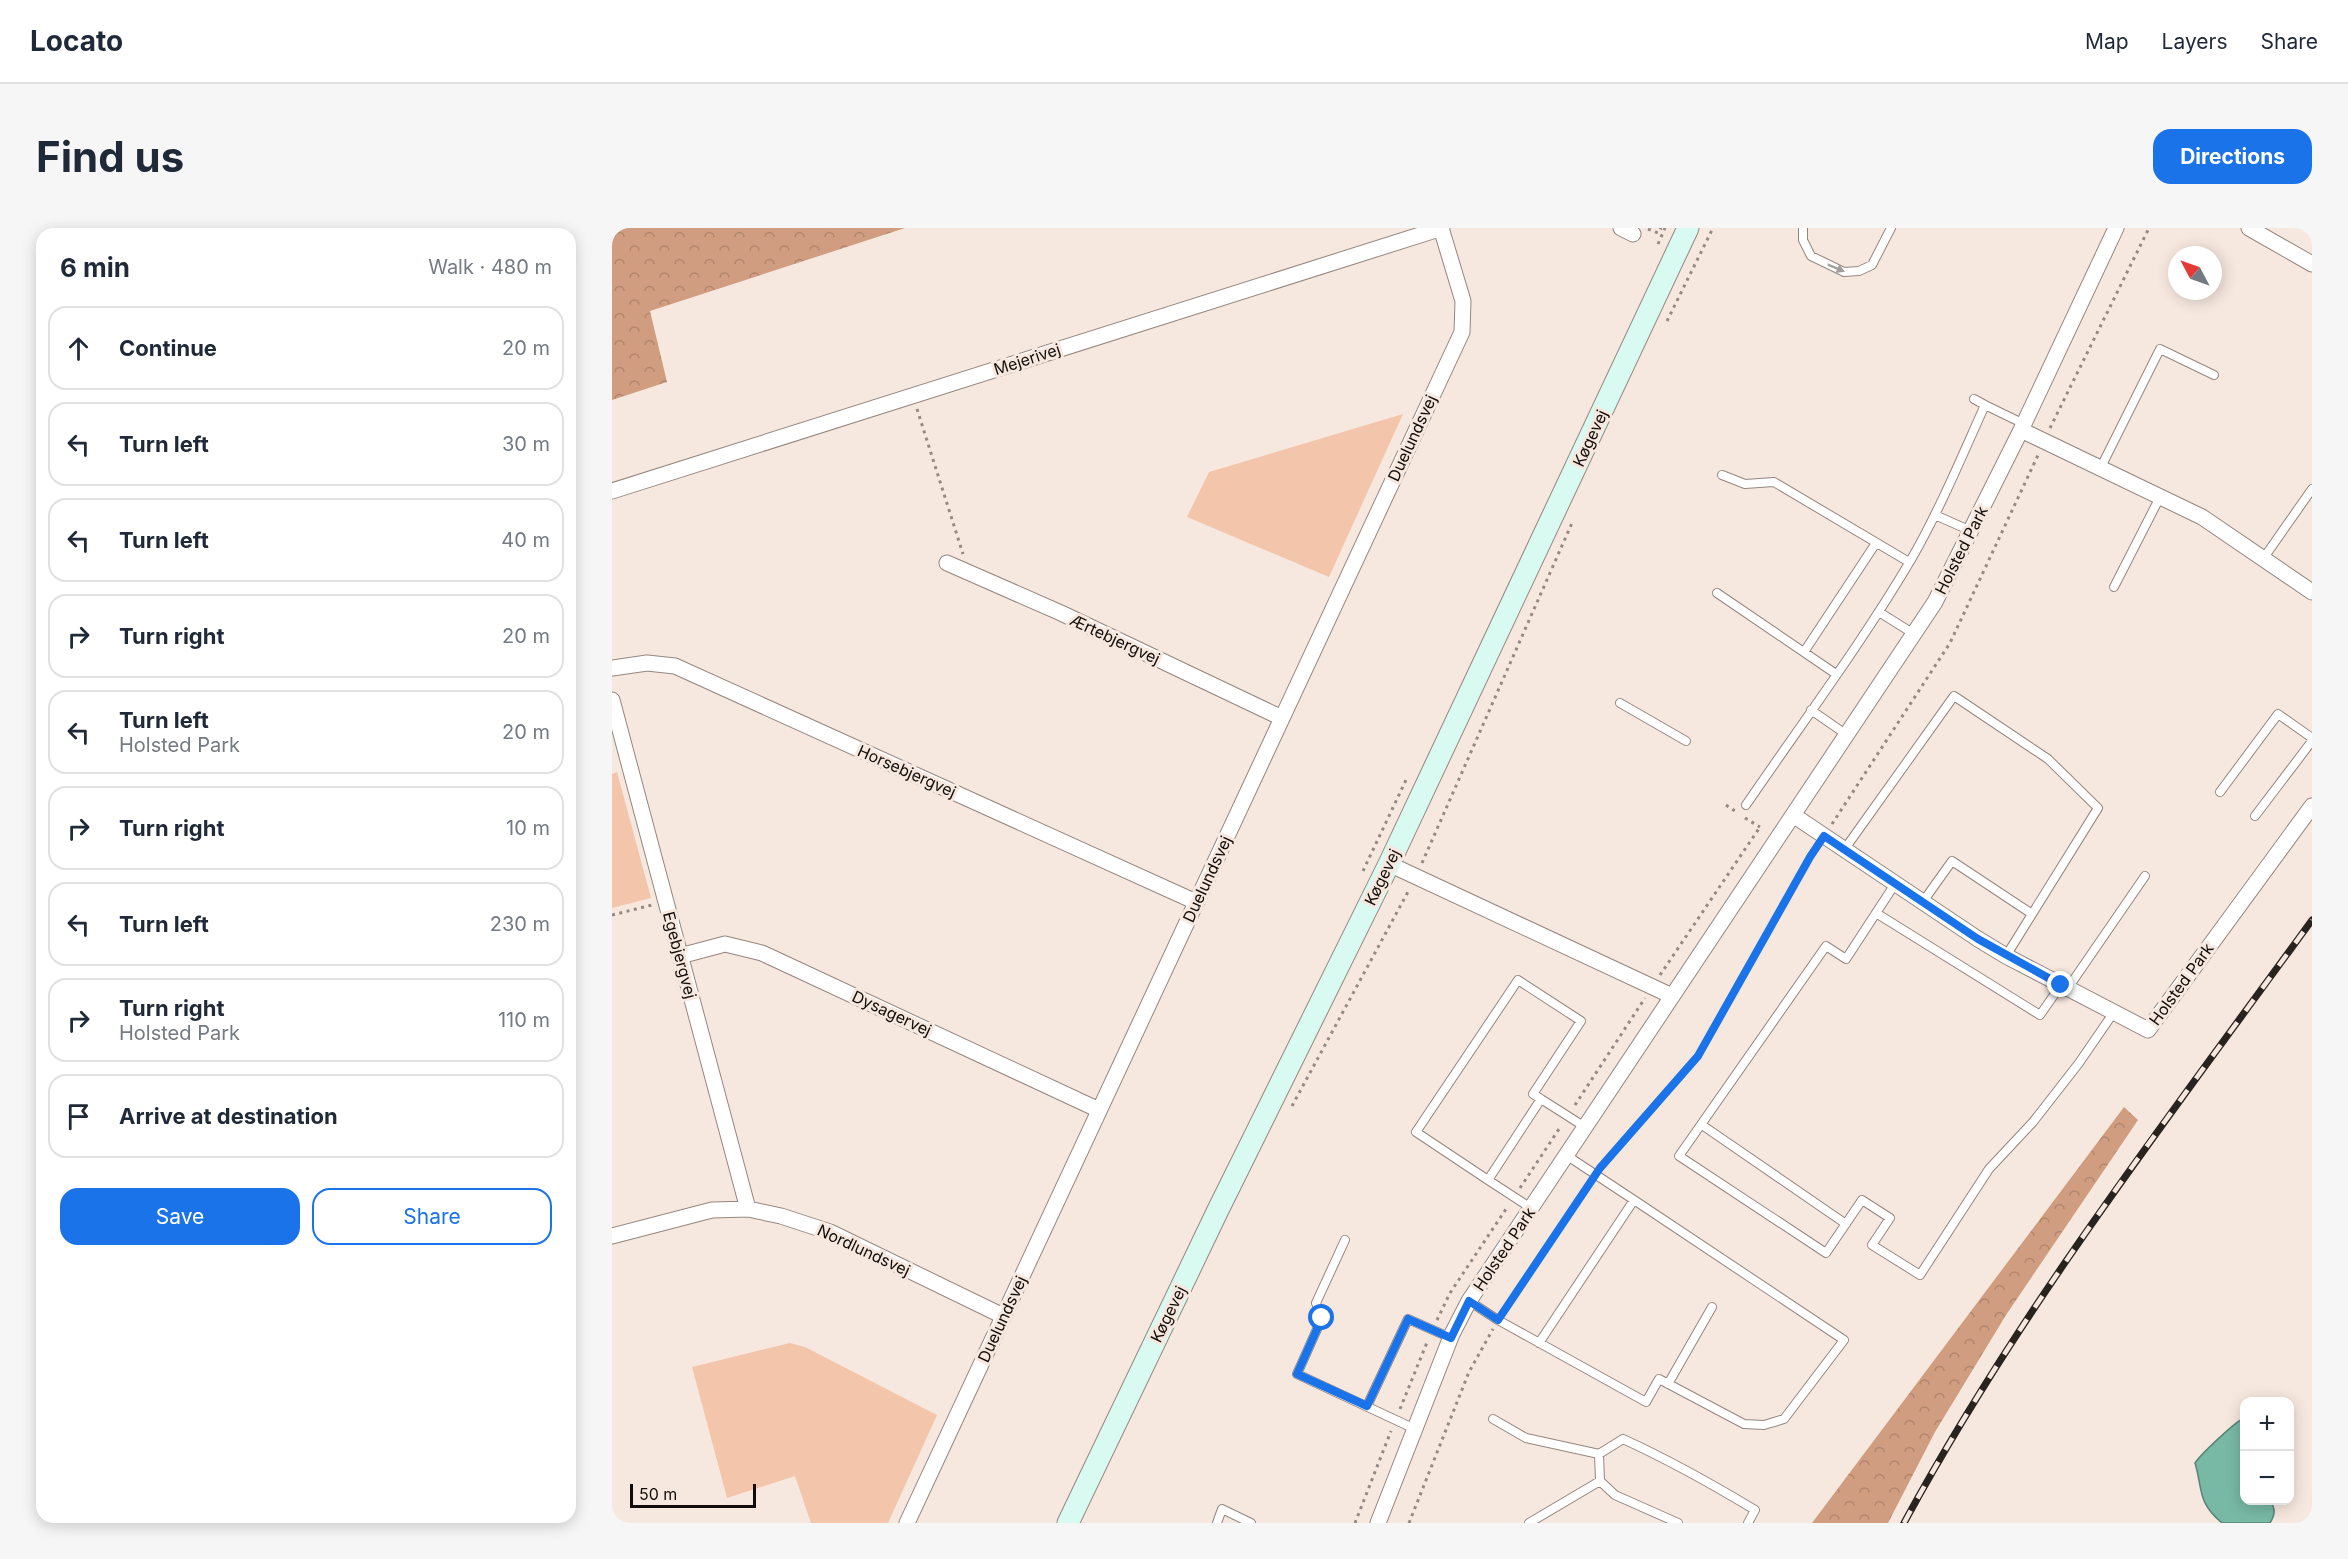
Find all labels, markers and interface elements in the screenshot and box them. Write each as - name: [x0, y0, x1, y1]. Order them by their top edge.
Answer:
- text: Locato: [30, 24, 123, 58]
- text: Map: [2085, 29, 2129, 54]
- text: Layers: [2162, 29, 2228, 54]
- text: Share: [2261, 29, 2318, 54]
- button: Directions: [2153, 129, 2312, 184]
- text: Find us: [36, 131, 184, 182]
- north arrow: [2168, 246, 2222, 300]
- text: 6 min: [60, 252, 130, 283]
- text: Walk · 480 m: [428, 255, 552, 279]
- one-way arrow: [1828, 263, 1846, 273]
- icon: ahead: [62, 332, 95, 365]
- text: Continue: [119, 335, 217, 361]
- text: 20 m: [502, 336, 550, 360]
- street label: Mejerivej: [991, 339, 1063, 379]
- street label: Duelundsvej: [1383, 392, 1441, 484]
- street label: Køgevej: [1568, 406, 1612, 470]
- icon: left: [62, 428, 95, 461]
- text: Turn left: [119, 431, 209, 457]
- text: 30 m: [502, 432, 550, 456]
- street label: Holsted Park: [1930, 502, 1992, 598]
- icon: left: [62, 524, 95, 557]
- text: Turn left: [119, 527, 209, 553]
- text: 40 m: [501, 528, 550, 552]
- street label: Ærtebjergvej: [1067, 609, 1163, 669]
- icon: right: [62, 620, 95, 653]
- text: Turn right: [119, 623, 225, 649]
- text: 20 m: [502, 624, 550, 648]
- text: Turn left: [119, 707, 209, 733]
- icon: left: [62, 716, 95, 749]
- text: 20 m: [502, 720, 550, 744]
- text: Holsted Park: [119, 733, 240, 757]
- street label: Horsebjergvej: [855, 740, 959, 802]
- icon: right: [62, 812, 95, 845]
- text: Turn right: [119, 815, 225, 841]
- text: 10 m: [506, 816, 550, 840]
- street label: Duelundsvej: [1178, 833, 1236, 925]
- street label: Køgevej: [1360, 845, 1404, 909]
- icon: left: [62, 908, 95, 941]
- street label: Egebjergvej: [659, 909, 701, 1001]
- text: Turn left: [119, 911, 209, 937]
- text: 230 m: [490, 912, 550, 936]
- street label: Holsted Park: [2144, 939, 2218, 1029]
- route end: [2047, 971, 2073, 997]
- street label: Dysagervej: [849, 986, 935, 1040]
- text: Turn right: [119, 995, 225, 1021]
- icon: right: [62, 1004, 95, 1037]
- text: 110 m: [498, 1008, 550, 1032]
- text: Holsted Park: [119, 1021, 240, 1045]
- icon: arrive: [62, 1100, 95, 1133]
- text: Arrive at destination: [119, 1103, 338, 1129]
- button: Save: [60, 1188, 300, 1245]
- button: Share: [312, 1188, 552, 1245]
- street label: Holsted Park: [1469, 1203, 1539, 1295]
- street label: Nordlundsvej: [814, 1220, 914, 1280]
- street label: Duelundsvej: [973, 1273, 1031, 1365]
- street label: Køgevej: [1146, 1282, 1190, 1346]
- route start: [1308, 1304, 1334, 1330]
- map controls: [2240, 1397, 2294, 1505]
- button: +: [2240, 1397, 2294, 1451]
- button: −: [2240, 1451, 2294, 1505]
- scale bar: [630, 1481, 756, 1508]
- text: 50 m: [639, 1484, 677, 1504]

